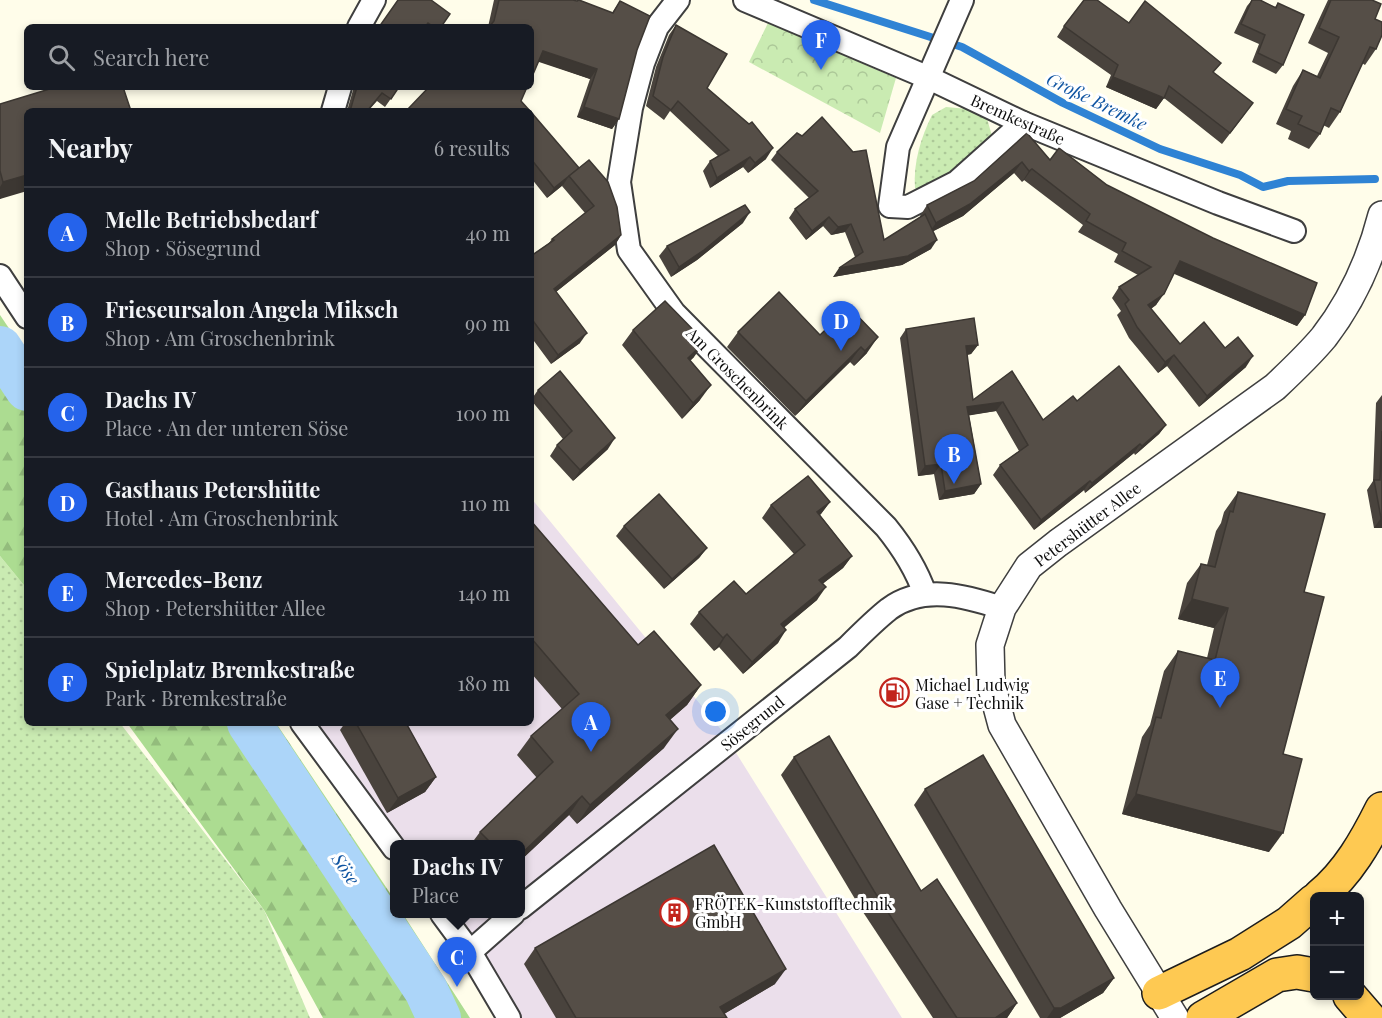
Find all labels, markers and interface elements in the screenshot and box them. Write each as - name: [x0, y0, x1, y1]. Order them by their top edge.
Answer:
- pin: F: [802, 20, 840, 70]
- search box: [24, 24, 534, 90]
- icon: search: [45, 41, 78, 74]
- text: Search here: [93, 42, 209, 72]
- water label: Große Bremke: [1043, 66, 1151, 136]
- street label: Bremkestraße: [968, 89, 1068, 149]
- text: Nearby: [48, 130, 133, 165]
- text: 6 results: [434, 134, 510, 161]
- text: Melle Betriebsbedarf: [105, 204, 317, 234]
- text: A: [61, 219, 74, 246]
- text: 40 m: [465, 219, 510, 246]
- text: Shop · Sösegrund: [105, 234, 261, 261]
- text: Frieseursalon Angela Miksch: [105, 294, 398, 324]
- pin: D: [822, 302, 860, 351]
- text: B: [61, 309, 74, 336]
- text: 90 m: [465, 309, 510, 336]
- street label: Am Groschenbrink: [682, 322, 794, 434]
- text: Shop · Am Groschenbrink: [105, 324, 335, 351]
- text: Dachs IV: [105, 384, 196, 414]
- text: C: [60, 399, 75, 426]
- text: 100 m: [456, 399, 510, 426]
- text: Place · An der unteren Söse: [105, 414, 348, 441]
- pin: B: [934, 434, 974, 484]
- text: Gasthaus Petershütte: [105, 474, 320, 504]
- street label: Petershütter Allee: [1029, 477, 1145, 571]
- text: D: [60, 489, 75, 516]
- text: 110 m: [460, 489, 510, 516]
- text: Hotel · Am Groschenbrink: [105, 504, 339, 531]
- text: Mercedes-Benz: [105, 564, 262, 594]
- text: E: [61, 579, 74, 606]
- text: 140 m: [458, 579, 510, 606]
- text: Shop · Petershütter Allee: [105, 594, 326, 621]
- text: Spielplatz Bremkestraße: [105, 654, 355, 684]
- pin: E: [1200, 658, 1240, 708]
- text: F: [62, 669, 73, 696]
- text: 180 m: [457, 669, 510, 696]
- place label: Michael Ludwig Gase + Technik: [915, 674, 1029, 713]
- fuel station icon: Michael Ludwig Gase + Technik: [878, 677, 910, 709]
- text: Park · Bremkestraße: [105, 684, 287, 711]
- street label: Sösegrund: [716, 691, 788, 755]
- your location: [701, 697, 730, 726]
- pin: A: [572, 702, 610, 752]
- popup: [390, 840, 525, 918]
- water label: Söse: [326, 848, 365, 890]
- text: Dachs IV: [412, 851, 503, 881]
- text: Place: [412, 881, 459, 908]
- map controls: [1310, 892, 1364, 1000]
- button: +: [1310, 892, 1364, 946]
- place label: FRÖTEK-Kunststofftechnik GmbH: [695, 893, 893, 932]
- building icon: FRÖTEK-Kunststofftechnik GmbH: [658, 896, 690, 928]
- pin: C: [438, 938, 476, 987]
- button: −: [1310, 946, 1364, 1000]

